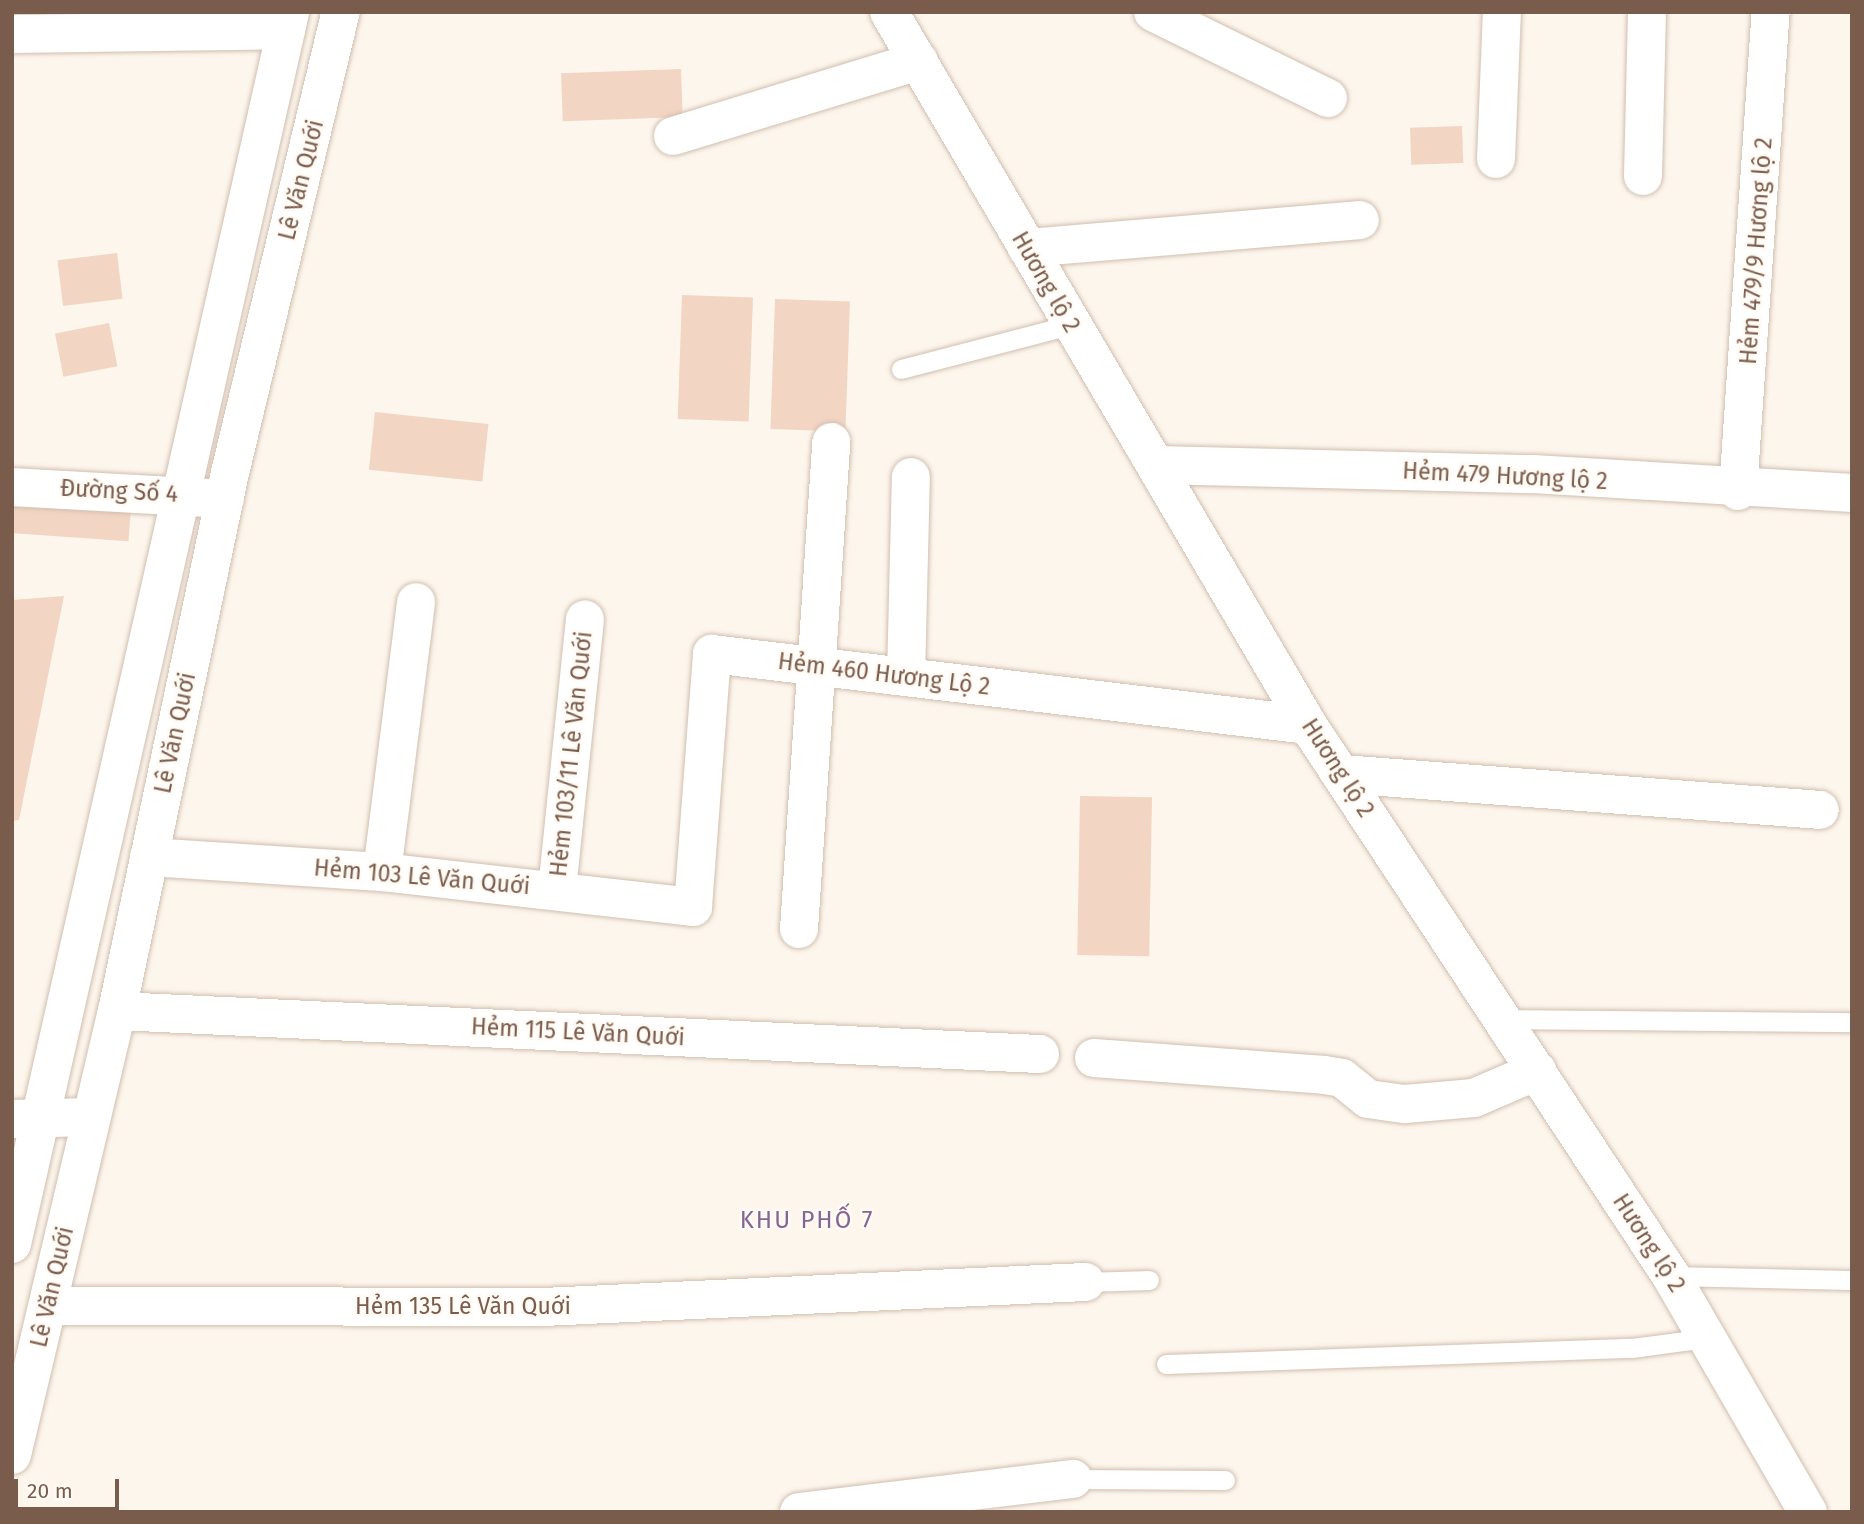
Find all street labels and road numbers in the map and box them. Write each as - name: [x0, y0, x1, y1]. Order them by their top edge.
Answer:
- street label: Lê Văn Quới: [273, 117, 329, 243]
- street label: Hẻm 479/9 Hương lộ 2: [1734, 137, 1778, 365]
- street label: Hương lộ 2: [1006, 227, 1086, 337]
- street label: Hẻm 479 Hương lộ 2: [1402, 457, 1608, 495]
- street label: Đường Số 4: [59, 474, 179, 508]
- street label: Hẻm 103/11 Lê Văn Quới: [544, 630, 598, 878]
- street label: Hẻm 460 Hương Lộ 2: [776, 647, 992, 701]
- street label: Lê Văn Quới: [149, 670, 201, 796]
- street label: Hương lộ 2: [1296, 714, 1380, 822]
- street label: Hẻm 103 Lê Văn Quới: [313, 854, 531, 900]
- street label: Hẻm 115 Lê Văn Quới: [470, 1013, 686, 1051]
- street label: Hương lộ 2: [1607, 1189, 1691, 1297]
- street label: Lê Văn Quới: [25, 1224, 79, 1350]
- street label: Hẻm 135 Lê Văn Quới: [355, 1292, 571, 1320]

